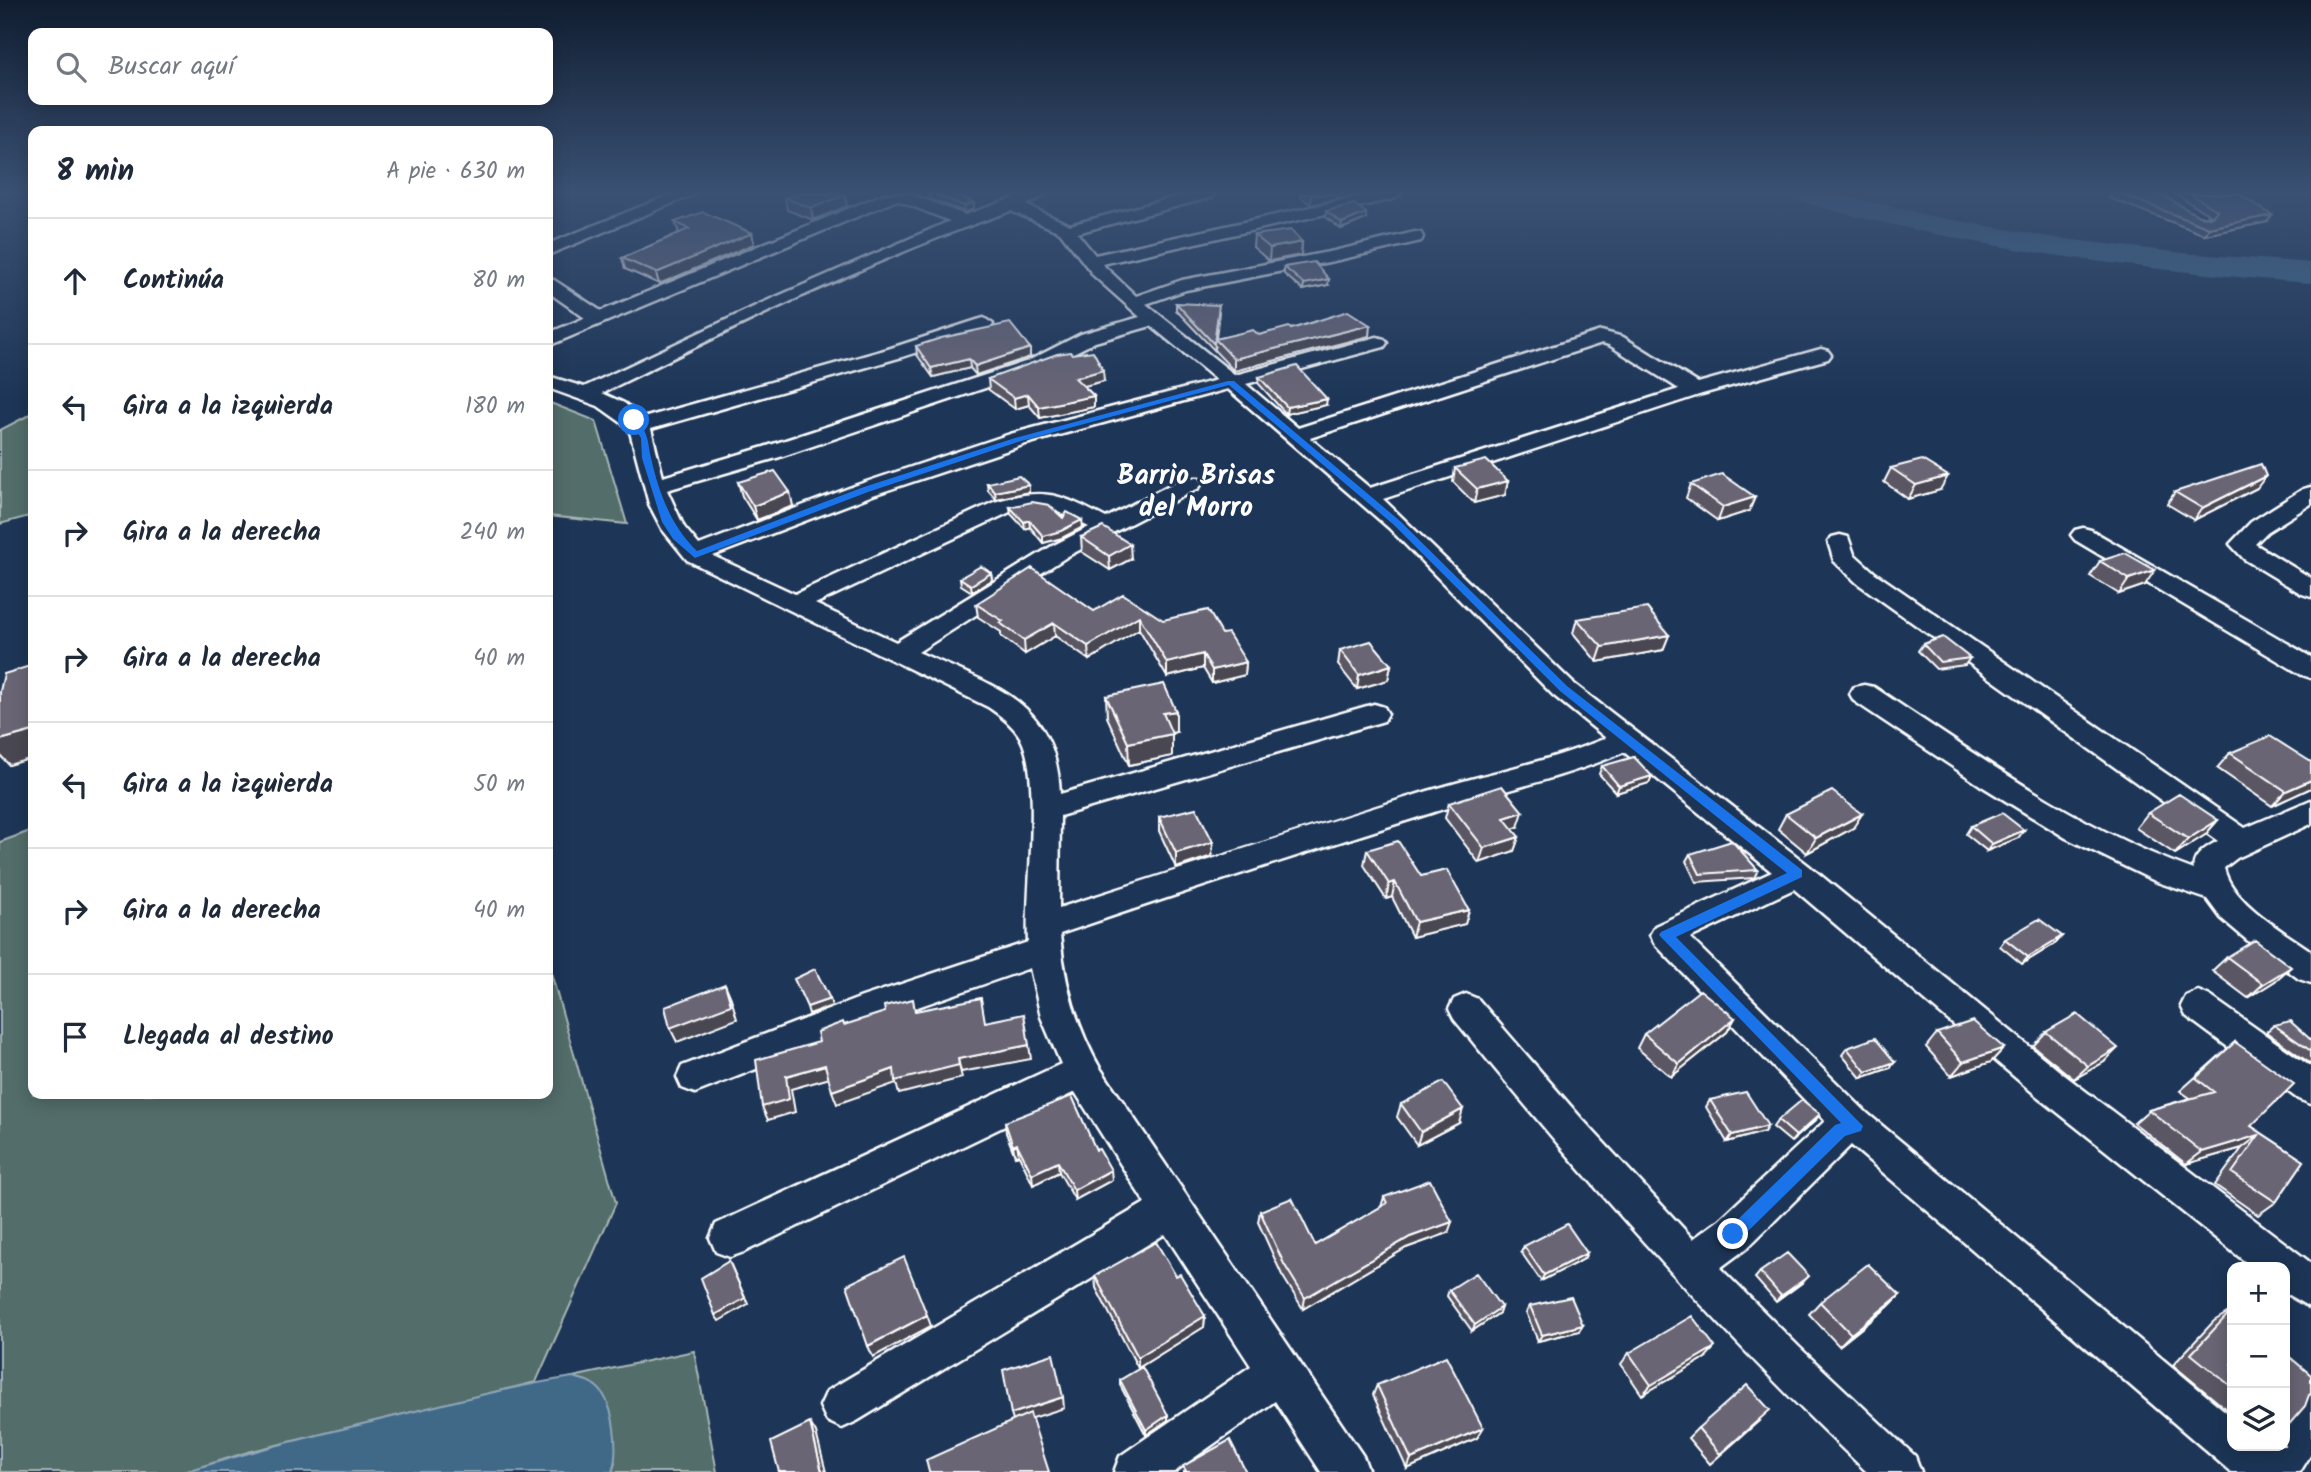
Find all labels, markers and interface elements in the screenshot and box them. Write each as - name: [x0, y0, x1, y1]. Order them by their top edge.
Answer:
- search box: [28, 28, 553, 105]
- text: Buscar aquí: [108, 46, 234, 88]
- icon: search: [52, 48, 90, 86]
- text: 8 min: [56, 148, 134, 196]
- text: A pie · 630 m: [386, 154, 525, 190]
- text: Continúa: [123, 260, 224, 302]
- icon: ahead: [56, 262, 94, 300]
- text: 80 m: [472, 263, 525, 299]
- text: Gira a la izquierda: [123, 386, 333, 428]
- icon: left: [56, 388, 94, 426]
- text: 180 m: [465, 389, 525, 425]
- route start: [618, 404, 649, 435]
- district label: Barrio Brisas del Morro: [1117, 454, 1275, 531]
- text: Gira a la derecha: [123, 512, 321, 554]
- icon: right: [56, 514, 94, 552]
- text: 240 m: [460, 515, 525, 551]
- text: Gira a la derecha: [123, 638, 321, 680]
- icon: right: [56, 640, 94, 678]
- text: 40 m: [473, 641, 525, 677]
- text: Gira a la izquierda: [123, 764, 333, 806]
- icon: left: [56, 766, 94, 804]
- text: 50 m: [474, 767, 525, 803]
- text: Gira a la derecha: [123, 890, 321, 932]
- icon: right: [56, 892, 94, 930]
- text: 40 m: [473, 893, 525, 929]
- text: Llegada al destino: [123, 1016, 334, 1058]
- icon: arrive: [56, 1018, 94, 1056]
- route end: [1717, 1218, 1748, 1249]
- map controls: [2227, 1262, 2290, 1451]
- button: +: [2227, 1262, 2290, 1325]
- button: −: [2227, 1325, 2290, 1388]
- button: layers: [2227, 1388, 2290, 1451]

